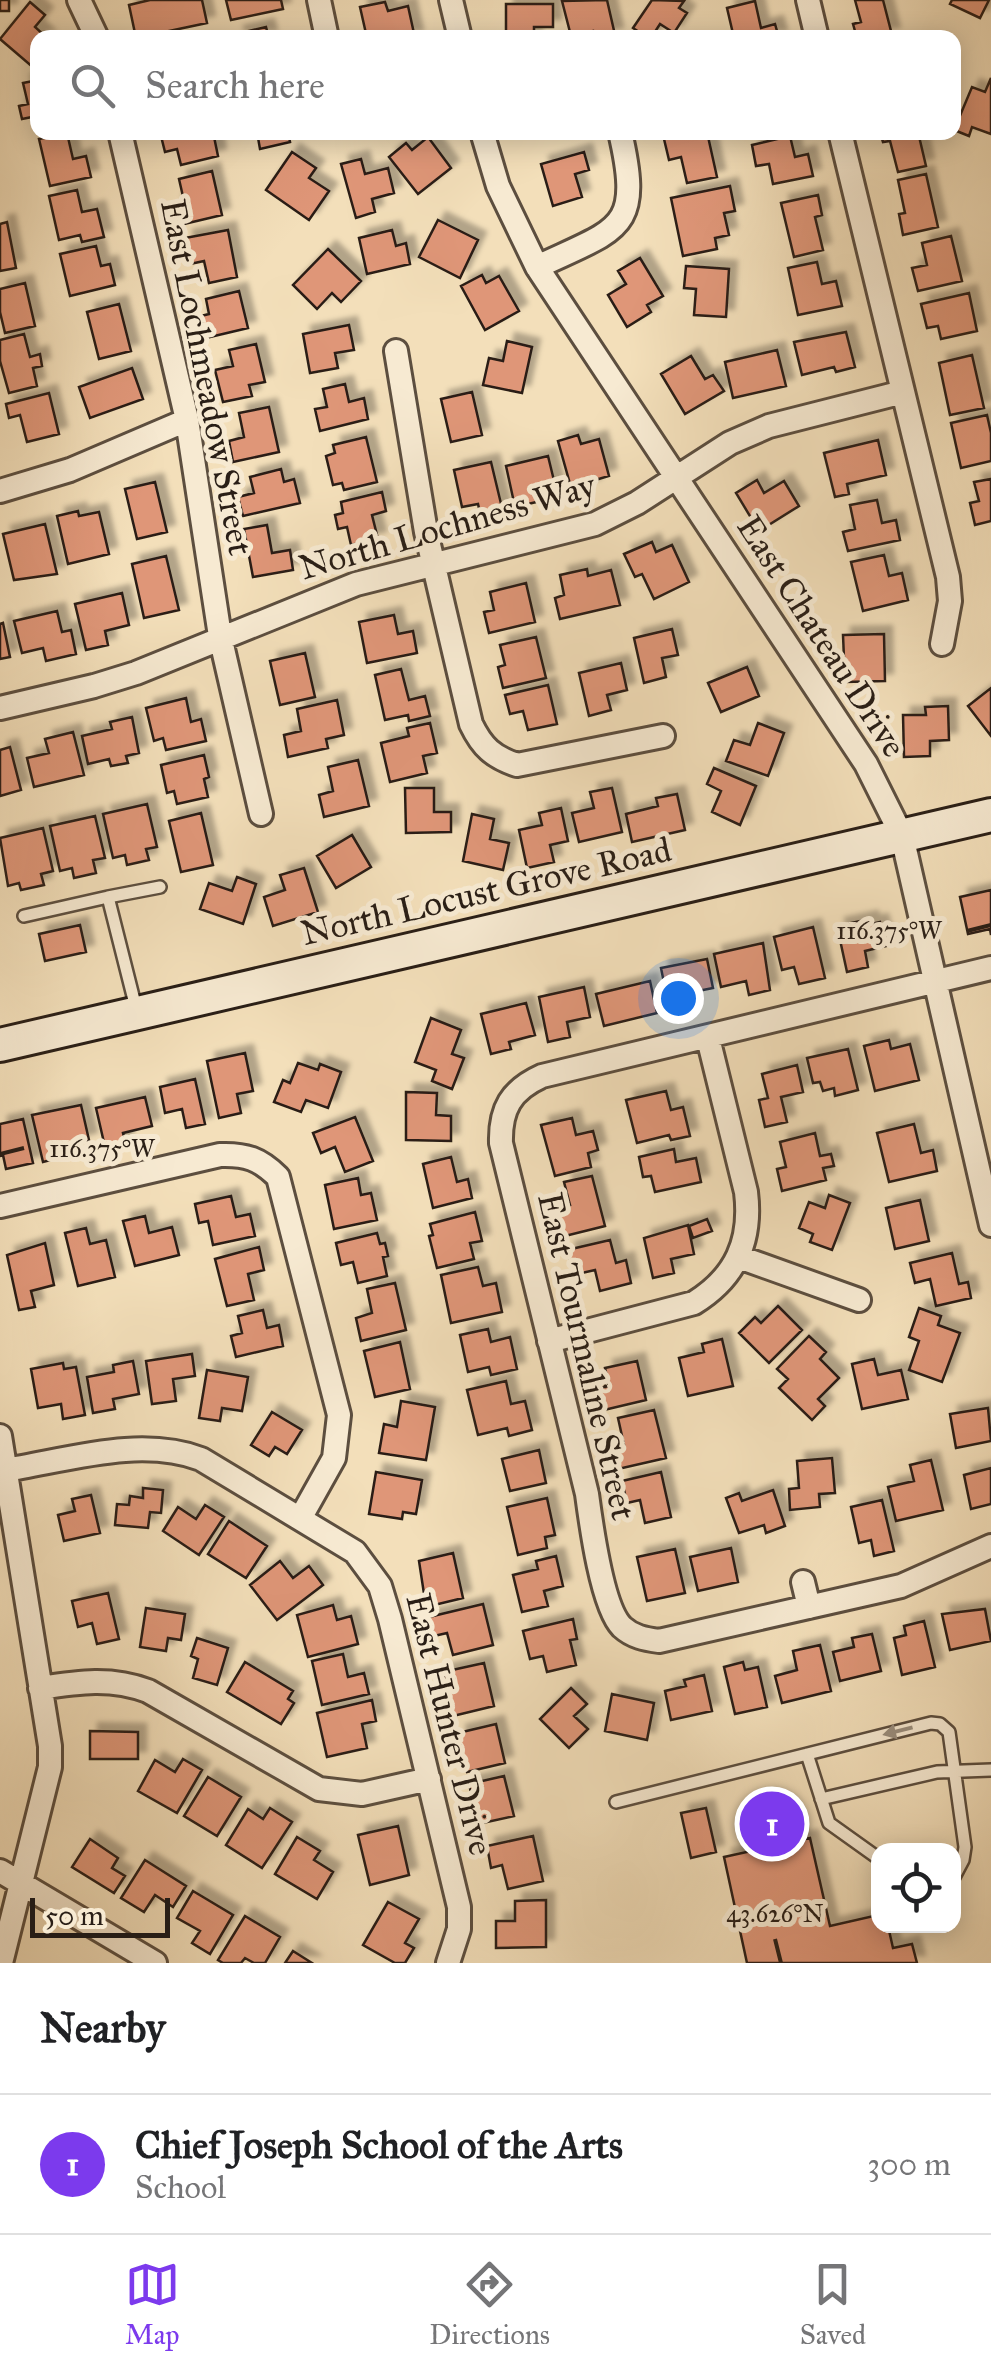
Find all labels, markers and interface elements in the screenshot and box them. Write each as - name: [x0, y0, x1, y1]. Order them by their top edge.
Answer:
- search box: [30, 30, 961, 140]
- icon: search: [65, 58, 120, 113]
- text: Search here: [145, 62, 325, 108]
- street label: East Lochmeadow Street: [151, 195, 262, 559]
- street label: North Lochness Way: [294, 463, 601, 589]
- street label: East Chateau Drive: [727, 507, 916, 765]
- street label: North Locust Grove Road: [297, 828, 676, 955]
- text: 116.375°W: [836, 915, 943, 946]
- your location: [653, 973, 704, 1024]
- text: 116.375°W: [49, 1133, 156, 1164]
- street label: East Tourmaline Street: [528, 1188, 645, 1524]
- street label: East Hunter Drive: [396, 1589, 503, 1860]
- one-way arrow: [882, 1724, 913, 1740]
- pin: 1: [740, 1786, 804, 1862]
- map controls: [871, 1843, 961, 1933]
- button: locate: [871, 1843, 961, 1933]
- scale bar: [30, 1893, 170, 1938]
- text: 50 m: [45, 1898, 104, 1933]
- text: 43.626°N: [726, 1898, 824, 1929]
- text: Nearby: [40, 2002, 165, 2054]
- text: Chief Joseph School of the Arts: [135, 2122, 623, 2168]
- text: 1: [66, 2145, 79, 2184]
- text: 300 m: [867, 2145, 951, 2184]
- text: School: [135, 2168, 226, 2207]
- tab: Map: [125, 2257, 180, 2352]
- tab: Directions: [429, 2257, 550, 2352]
- tab: Saved: [800, 2257, 866, 2352]

